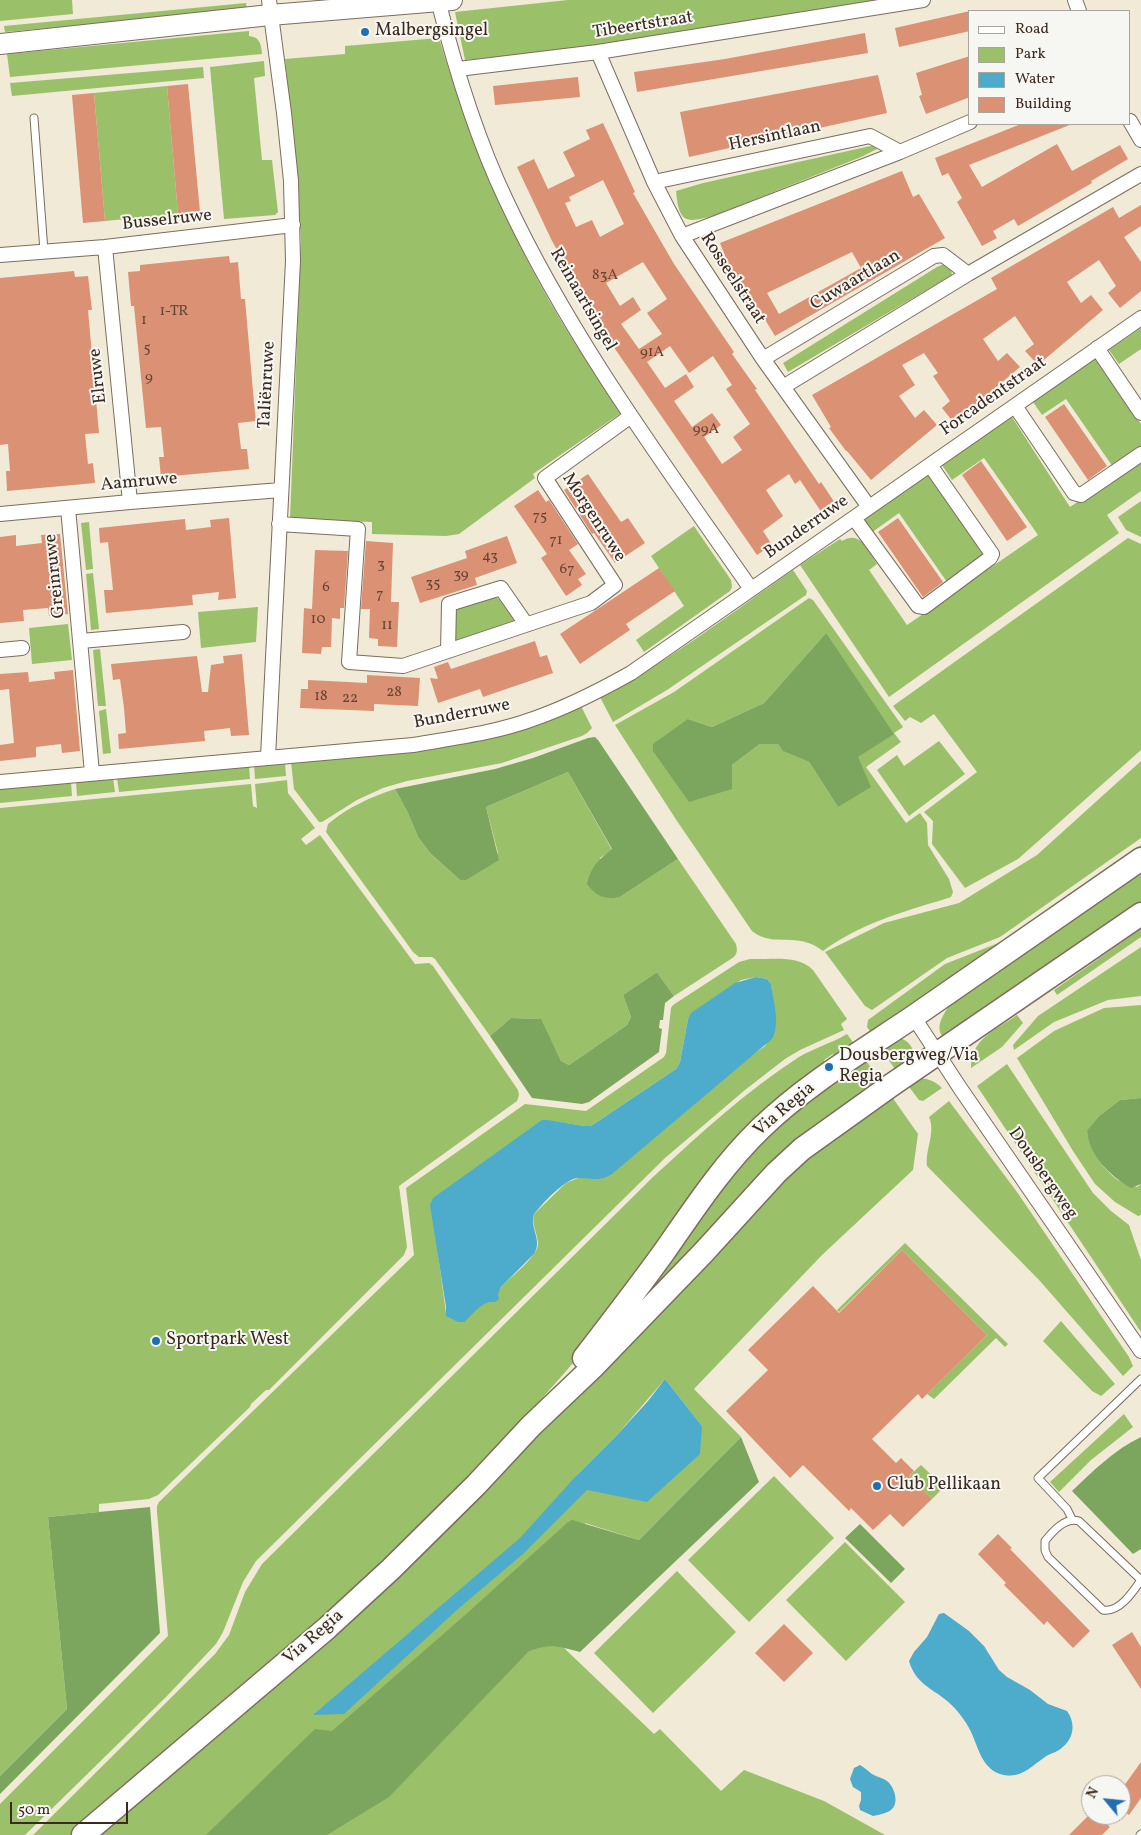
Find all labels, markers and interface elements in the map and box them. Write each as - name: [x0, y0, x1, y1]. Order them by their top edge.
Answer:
- street label: Tibeertstraat: [591, 7, 695, 45]
- legend: [968, 10, 1131, 125]
- text: Road: [1015, 19, 1049, 40]
- place label: Malbergsingel: [375, 21, 488, 43]
- marker: Malbergsingel: [359, 26, 371, 38]
- text: Park: [1015, 44, 1046, 65]
- text: Water: [1015, 69, 1055, 90]
- text: Building: [1015, 94, 1071, 115]
- street label: Hersintlaan: [727, 117, 823, 157]
- street label: Busselruwe: [121, 206, 213, 236]
- street label: Rosseelstraat: [694, 229, 770, 329]
- street label: Reinaartsingel: [544, 245, 620, 355]
- street label: Cuwaartlaan: [807, 246, 905, 316]
- house number: 83A: [592, 267, 618, 285]
- house number: 1-TR: [159, 303, 189, 321]
- house number: 1: [141, 312, 147, 330]
- house number: 5: [143, 340, 151, 358]
- street label: Taliënruwe: [255, 341, 281, 429]
- house number: 91A: [640, 344, 664, 362]
- street label: Elruwe: [85, 347, 113, 405]
- street label: Forcadentstraat: [937, 352, 1051, 442]
- house number: 9: [145, 369, 153, 387]
- house number: 99A: [693, 421, 719, 439]
- street label: Aamruwe: [100, 469, 178, 497]
- street label: Morgenruwe: [556, 470, 630, 566]
- street label: Bunderruwe: [761, 491, 853, 565]
- house number: 75: [533, 508, 547, 526]
- house number: 71: [549, 532, 563, 550]
- street label: Greinruwe: [41, 533, 71, 619]
- house number: 43: [482, 548, 498, 566]
- house number: 3: [377, 556, 385, 574]
- house number: 67: [560, 561, 574, 579]
- house number: 39: [453, 566, 469, 584]
- house number: 35: [426, 575, 440, 593]
- house number: 6: [322, 579, 330, 597]
- house number: 7: [376, 586, 384, 604]
- house number: 10: [311, 611, 325, 629]
- house number: 11: [381, 617, 393, 635]
- house number: 28: [386, 684, 402, 702]
- house number: 18: [314, 688, 328, 706]
- house number: 22: [342, 690, 358, 708]
- street label: Bunderruwe: [412, 695, 512, 735]
- place label: Dousbergweg/Via Regia: [839, 1046, 979, 1088]
- marker: Dousbergweg/Via Regia: [823, 1061, 835, 1073]
- street label: Via Regia: [750, 1078, 820, 1142]
- street label: Dousbergweg: [1002, 1124, 1082, 1224]
- place label: Sportpark West: [166, 1330, 289, 1352]
- marker: Sportpark West: [150, 1335, 162, 1347]
- place label: Club Pellikaan: [887, 1475, 1001, 1497]
- marker: Club Pellikaan: [871, 1480, 883, 1492]
- street label: Via Regia: [279, 1606, 349, 1670]
- north arrow: [1081, 1775, 1131, 1825]
- text: N: [1082, 1784, 1104, 1802]
- scale bar: [12, 1792, 130, 1824]
- text: 50 m: [18, 1800, 50, 1821]

